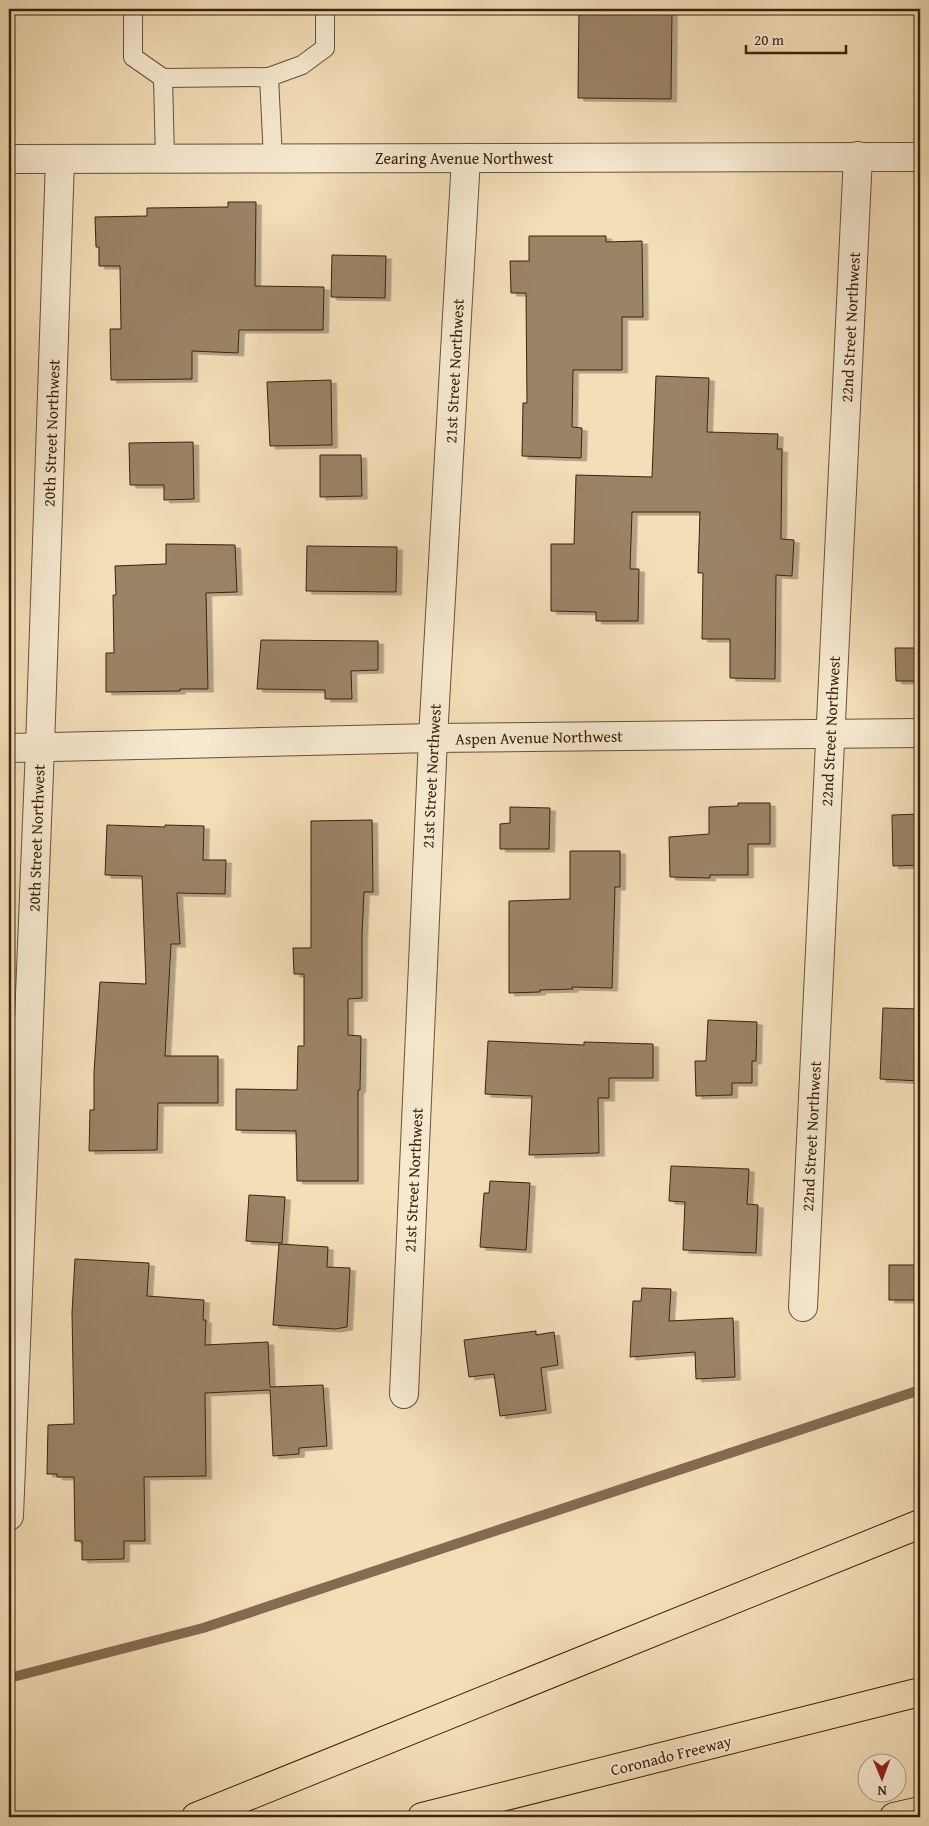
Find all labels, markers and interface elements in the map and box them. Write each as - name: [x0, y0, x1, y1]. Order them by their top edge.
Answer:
- scale bar: [746, 22, 846, 54]
- text: 20 m: [754, 29, 785, 50]
- street label: Zearing Avenue Northwest: [375, 146, 553, 170]
- street label: 22nd Street Northwest: [834, 251, 866, 403]
- street label: 21st Street Northwest: [438, 297, 470, 444]
- street label: 20th Street Northwest: [36, 358, 66, 507]
- street label: 22nd Street Northwest: [814, 655, 846, 807]
- street label: 21st Street Northwest: [415, 702, 447, 849]
- street label: Aspen Avenue Northwest: [455, 724, 623, 750]
- street label: 20th Street Northwest: [21, 763, 51, 912]
- street label: 22nd Street Northwest: [795, 1060, 827, 1212]
- street label: 21st Street Northwest: [397, 1106, 429, 1253]
- street label: Coronado Freeway: [608, 1728, 734, 1782]
- north arrow: [856, 1754, 906, 1804]
- text: N: [877, 1781, 887, 1801]

